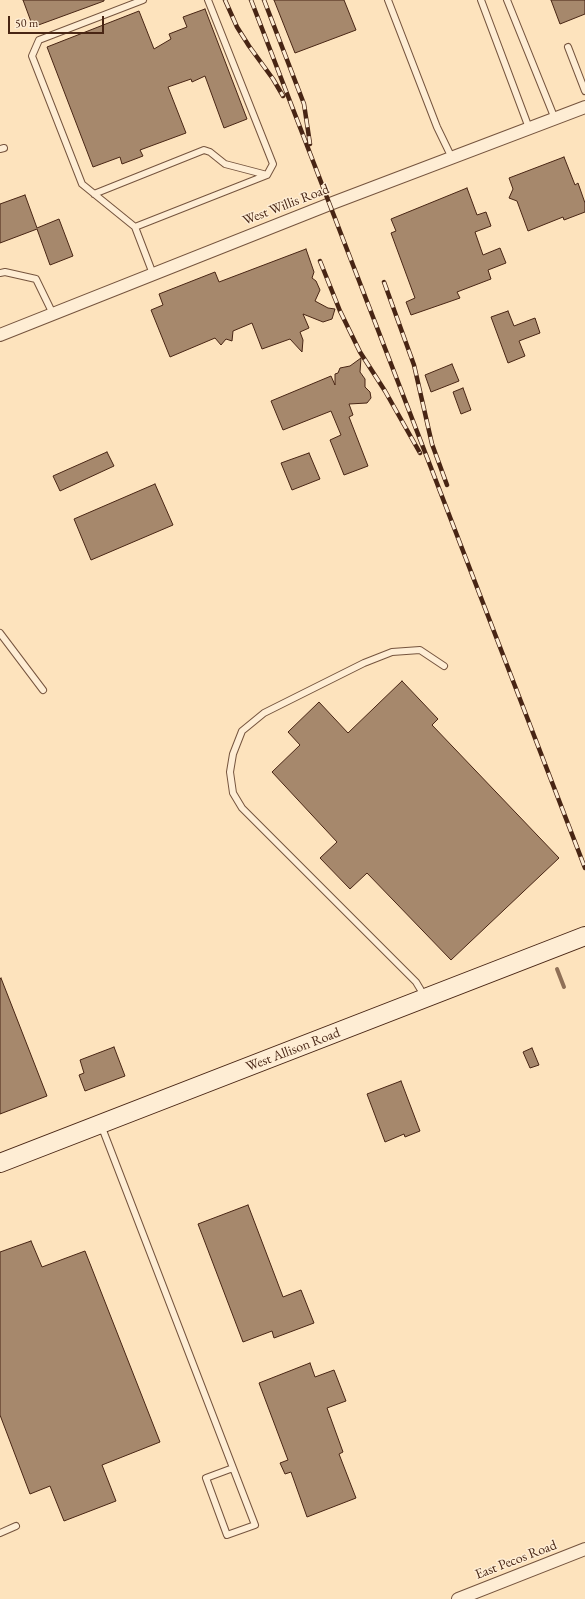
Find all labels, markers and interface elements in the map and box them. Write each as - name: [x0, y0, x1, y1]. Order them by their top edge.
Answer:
- scale bar: [10, 8, 106, 34]
- text: 50 m: [15, 15, 38, 31]
- street label: West Willis Road: [240, 181, 332, 229]
- street label: West Allison Road: [244, 1024, 342, 1076]
- street label: East Pecos Road: [473, 1537, 559, 1583]

